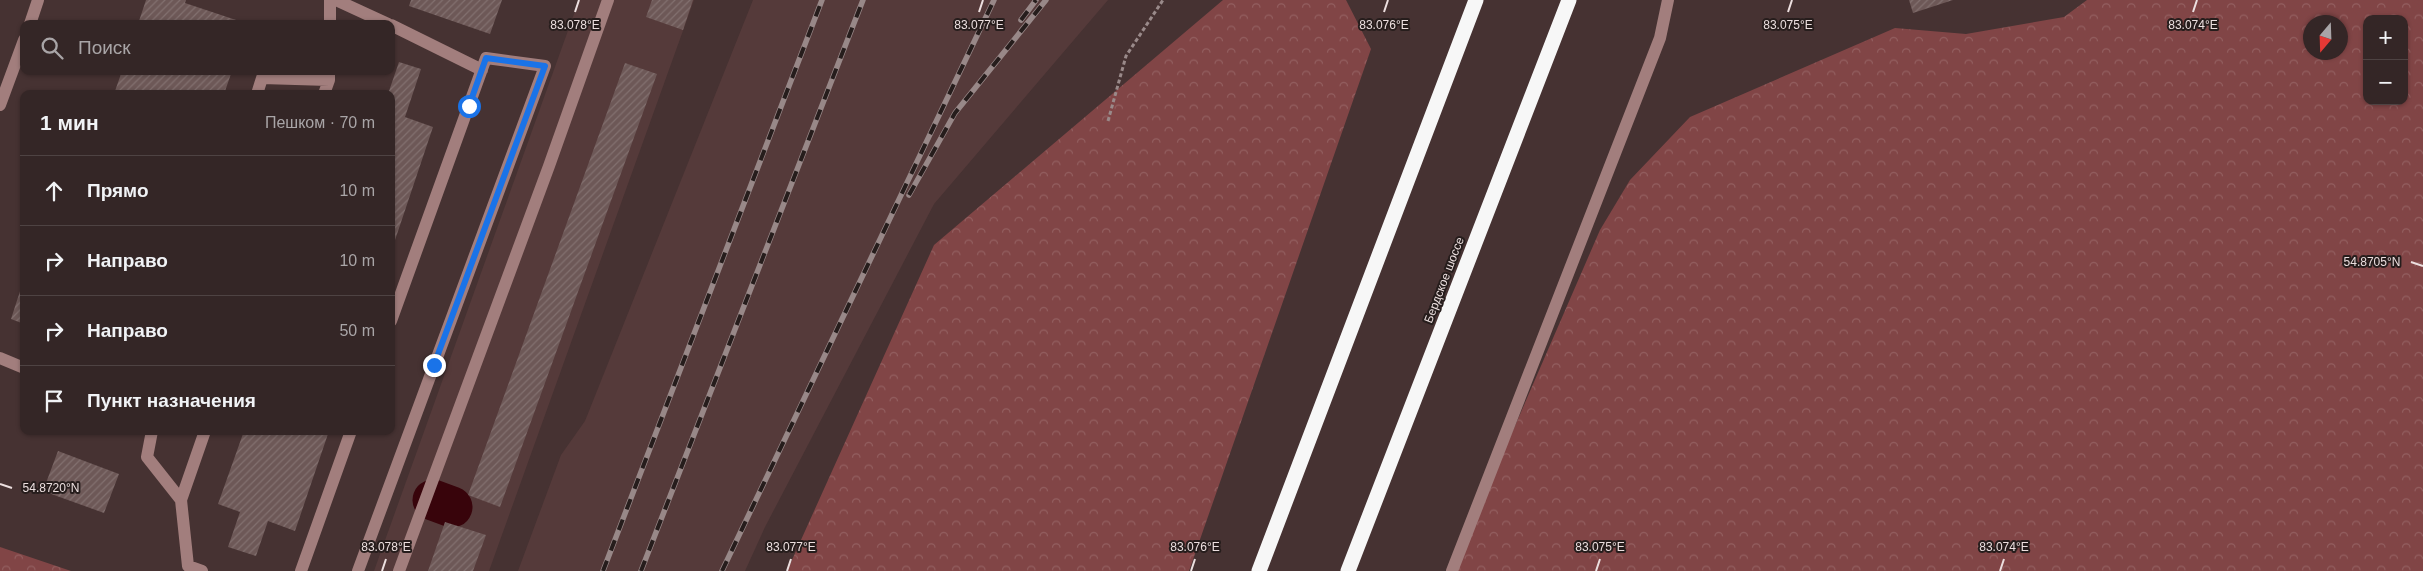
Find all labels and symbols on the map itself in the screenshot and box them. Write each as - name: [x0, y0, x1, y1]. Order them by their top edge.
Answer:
- north arrow: [2303, 15, 2348, 60]
- text: 83.078°E: [550, 18, 600, 32]
- text: 83.077°E: [954, 18, 1004, 32]
- text: 83.076°E: [1359, 18, 1409, 32]
- text: 83.075°E: [1763, 18, 1813, 32]
- text: 83.074°E: [2168, 18, 2218, 32]
- route start: [458, 95, 481, 118]
- street label: Бердское шоссе: [1421, 235, 1467, 325]
- text: 54.8705°N: [2344, 255, 2400, 269]
- route end: [423, 354, 446, 377]
- text: 54.8720°N: [23, 481, 79, 495]
- text: 83.078°E: [361, 540, 411, 554]
- text: 83.077°E: [766, 540, 816, 554]
- text: 83.076°E: [1170, 540, 1220, 554]
- text: 83.075°E: [1575, 540, 1625, 554]
- text: 83.074°E: [1979, 540, 2029, 554]

